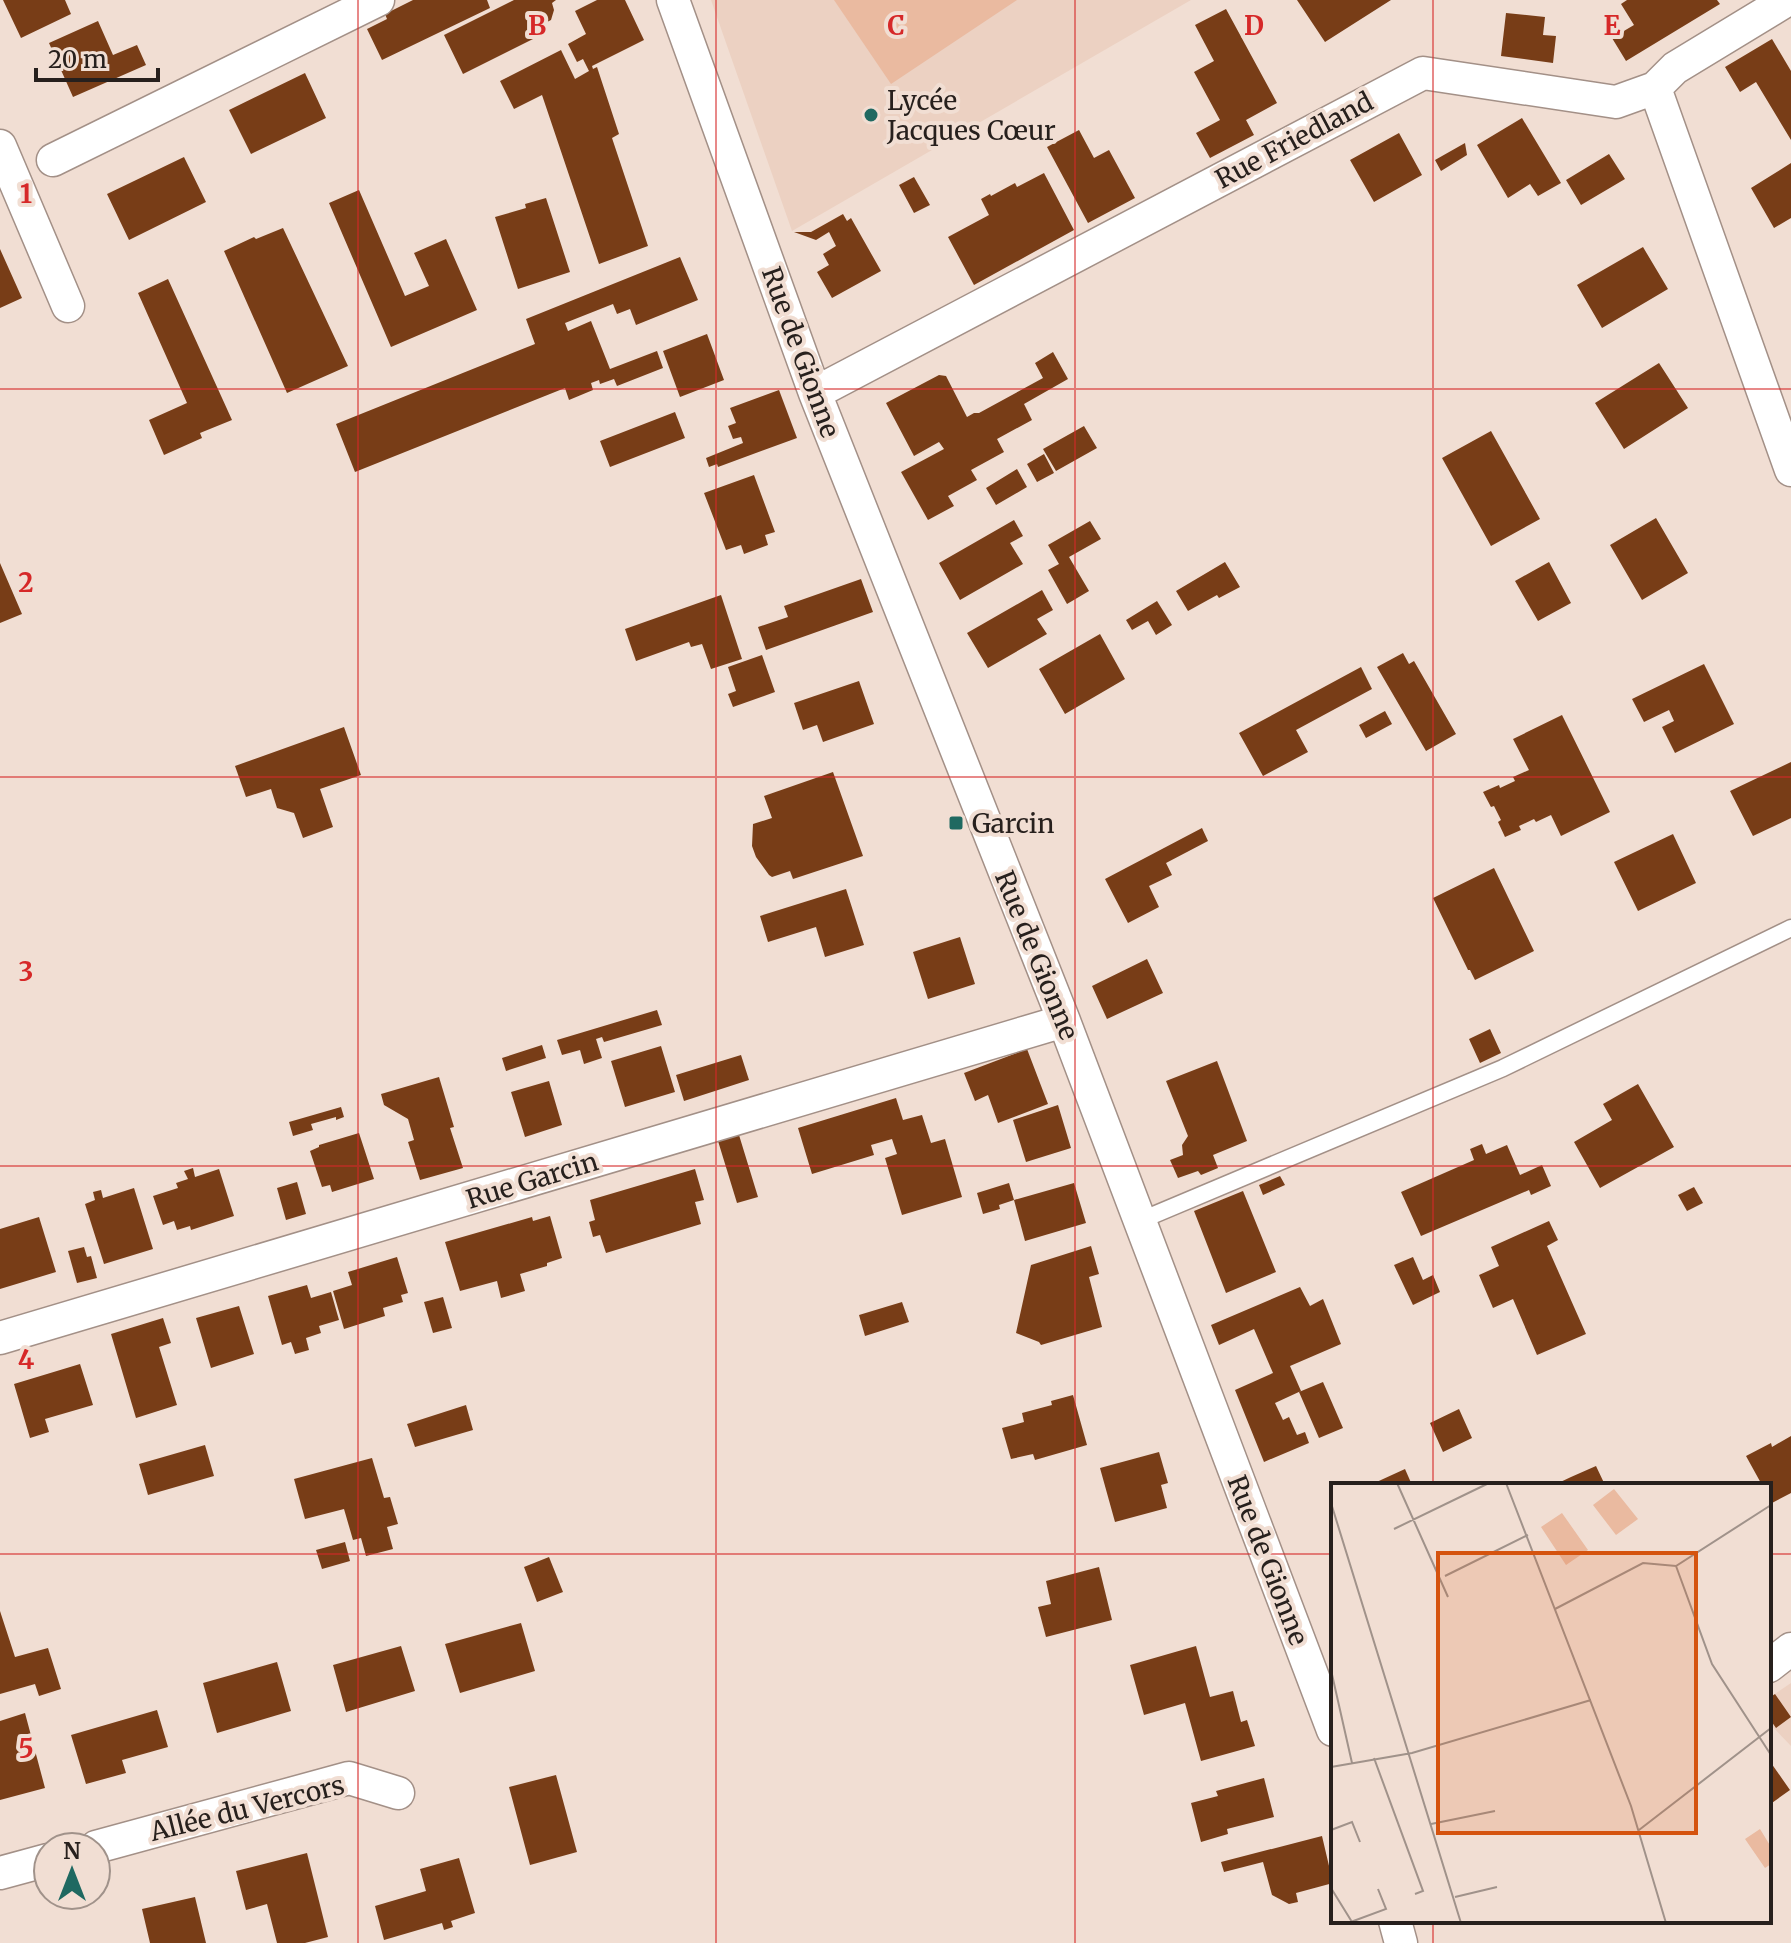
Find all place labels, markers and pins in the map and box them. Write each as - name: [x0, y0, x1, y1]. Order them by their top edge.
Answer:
- place label: Lycée Jacques Cœur: [886, 84, 1056, 147]
- marker: Lycée Jacques Cœur: [862, 106, 880, 124]
- place label: Garcin: [972, 807, 1054, 840]
- marker: Garcin: [947, 814, 965, 832]

